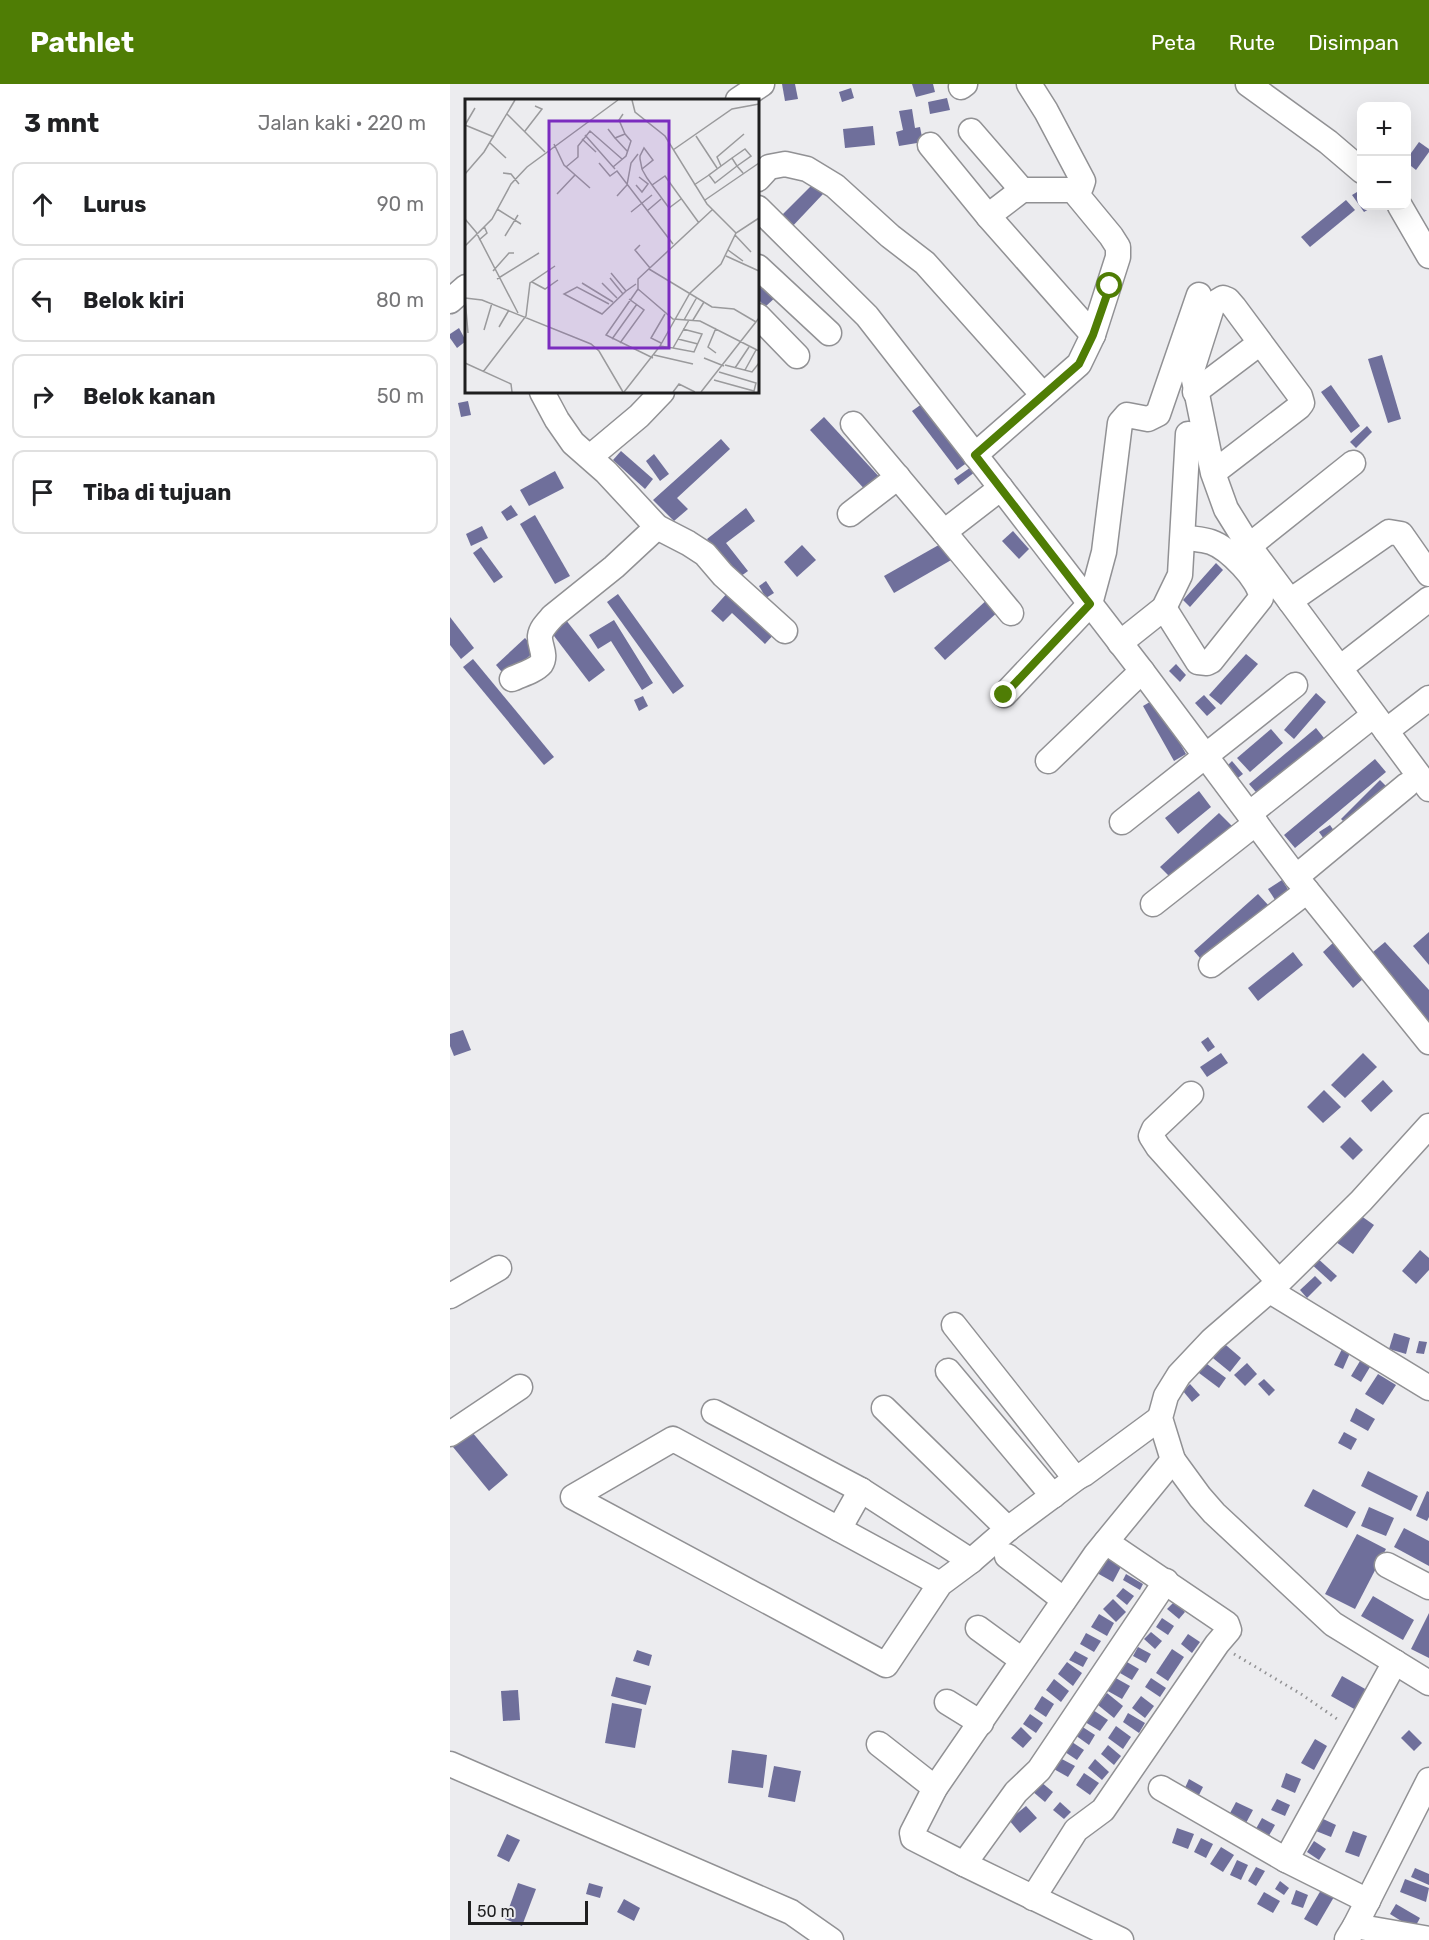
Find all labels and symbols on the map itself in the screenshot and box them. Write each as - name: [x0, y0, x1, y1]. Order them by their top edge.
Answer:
- inset map: [465, 99, 759, 393]
- route start: [1096, 272, 1122, 298]
- route end: [990, 681, 1016, 707]
- scale bar: [468, 1898, 588, 1926]

